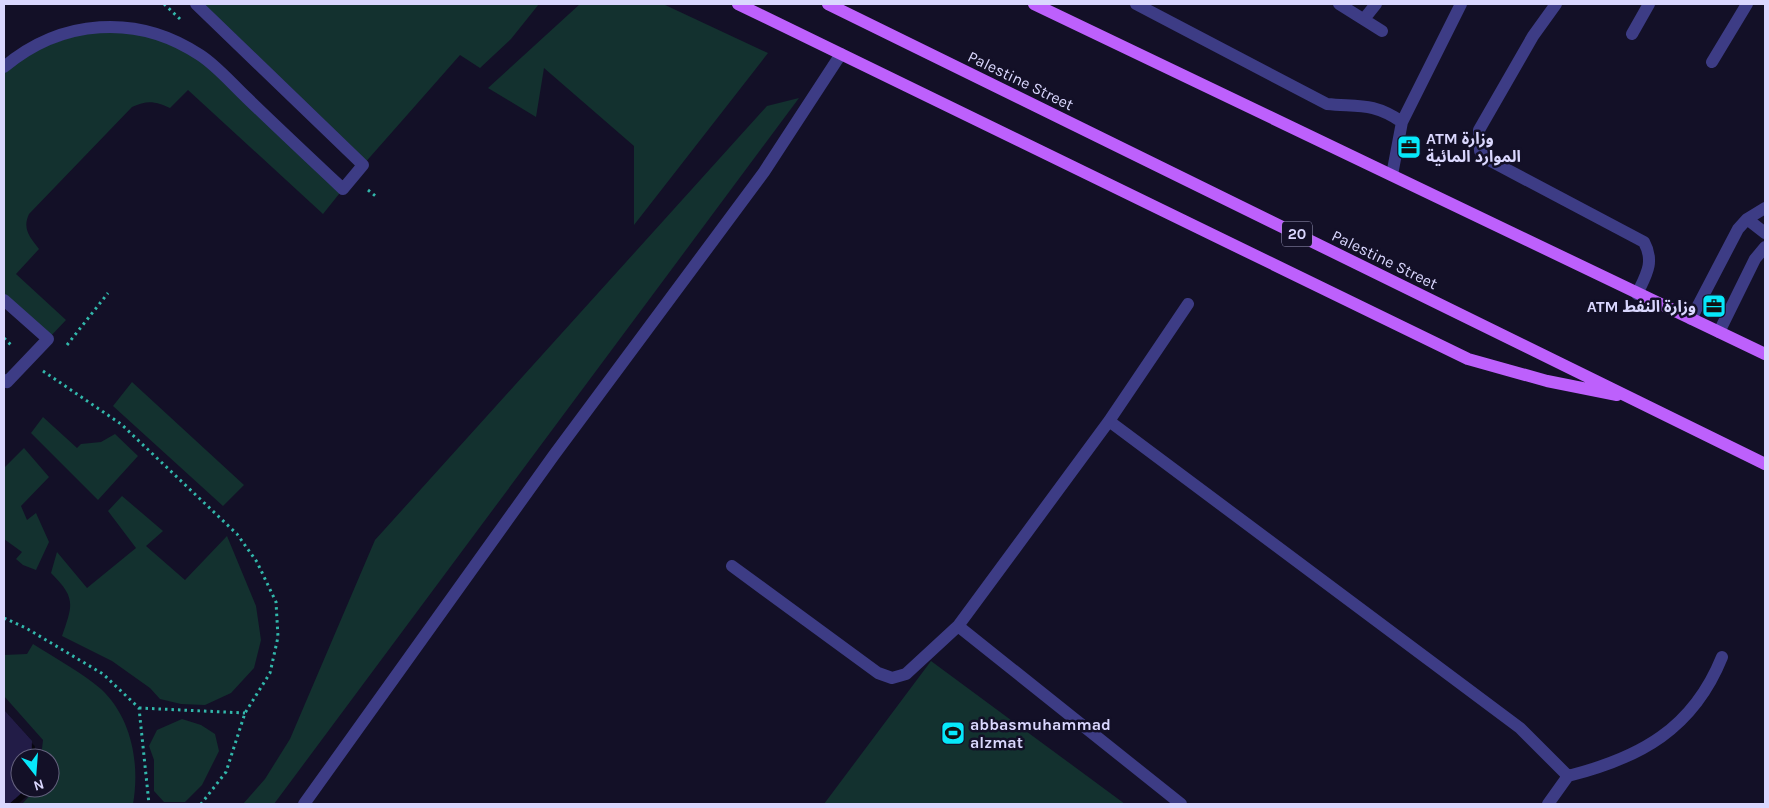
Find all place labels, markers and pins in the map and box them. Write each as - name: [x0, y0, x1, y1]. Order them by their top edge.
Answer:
- place label: ATM وزارة الموارد المائية: [1426, 129, 1521, 166]
- office icon: ATM وزارة الموارد المائية: [1396, 134, 1422, 160]
- office icon: ATM وزارة النفط: [1701, 293, 1727, 319]
- place label: ATM وزارة النفط: [1587, 297, 1696, 316]
- place label: abbasmuhammad alzmat: [970, 715, 1111, 752]
- sports icon: abbasmuhammad alzmat: [940, 720, 966, 746]

